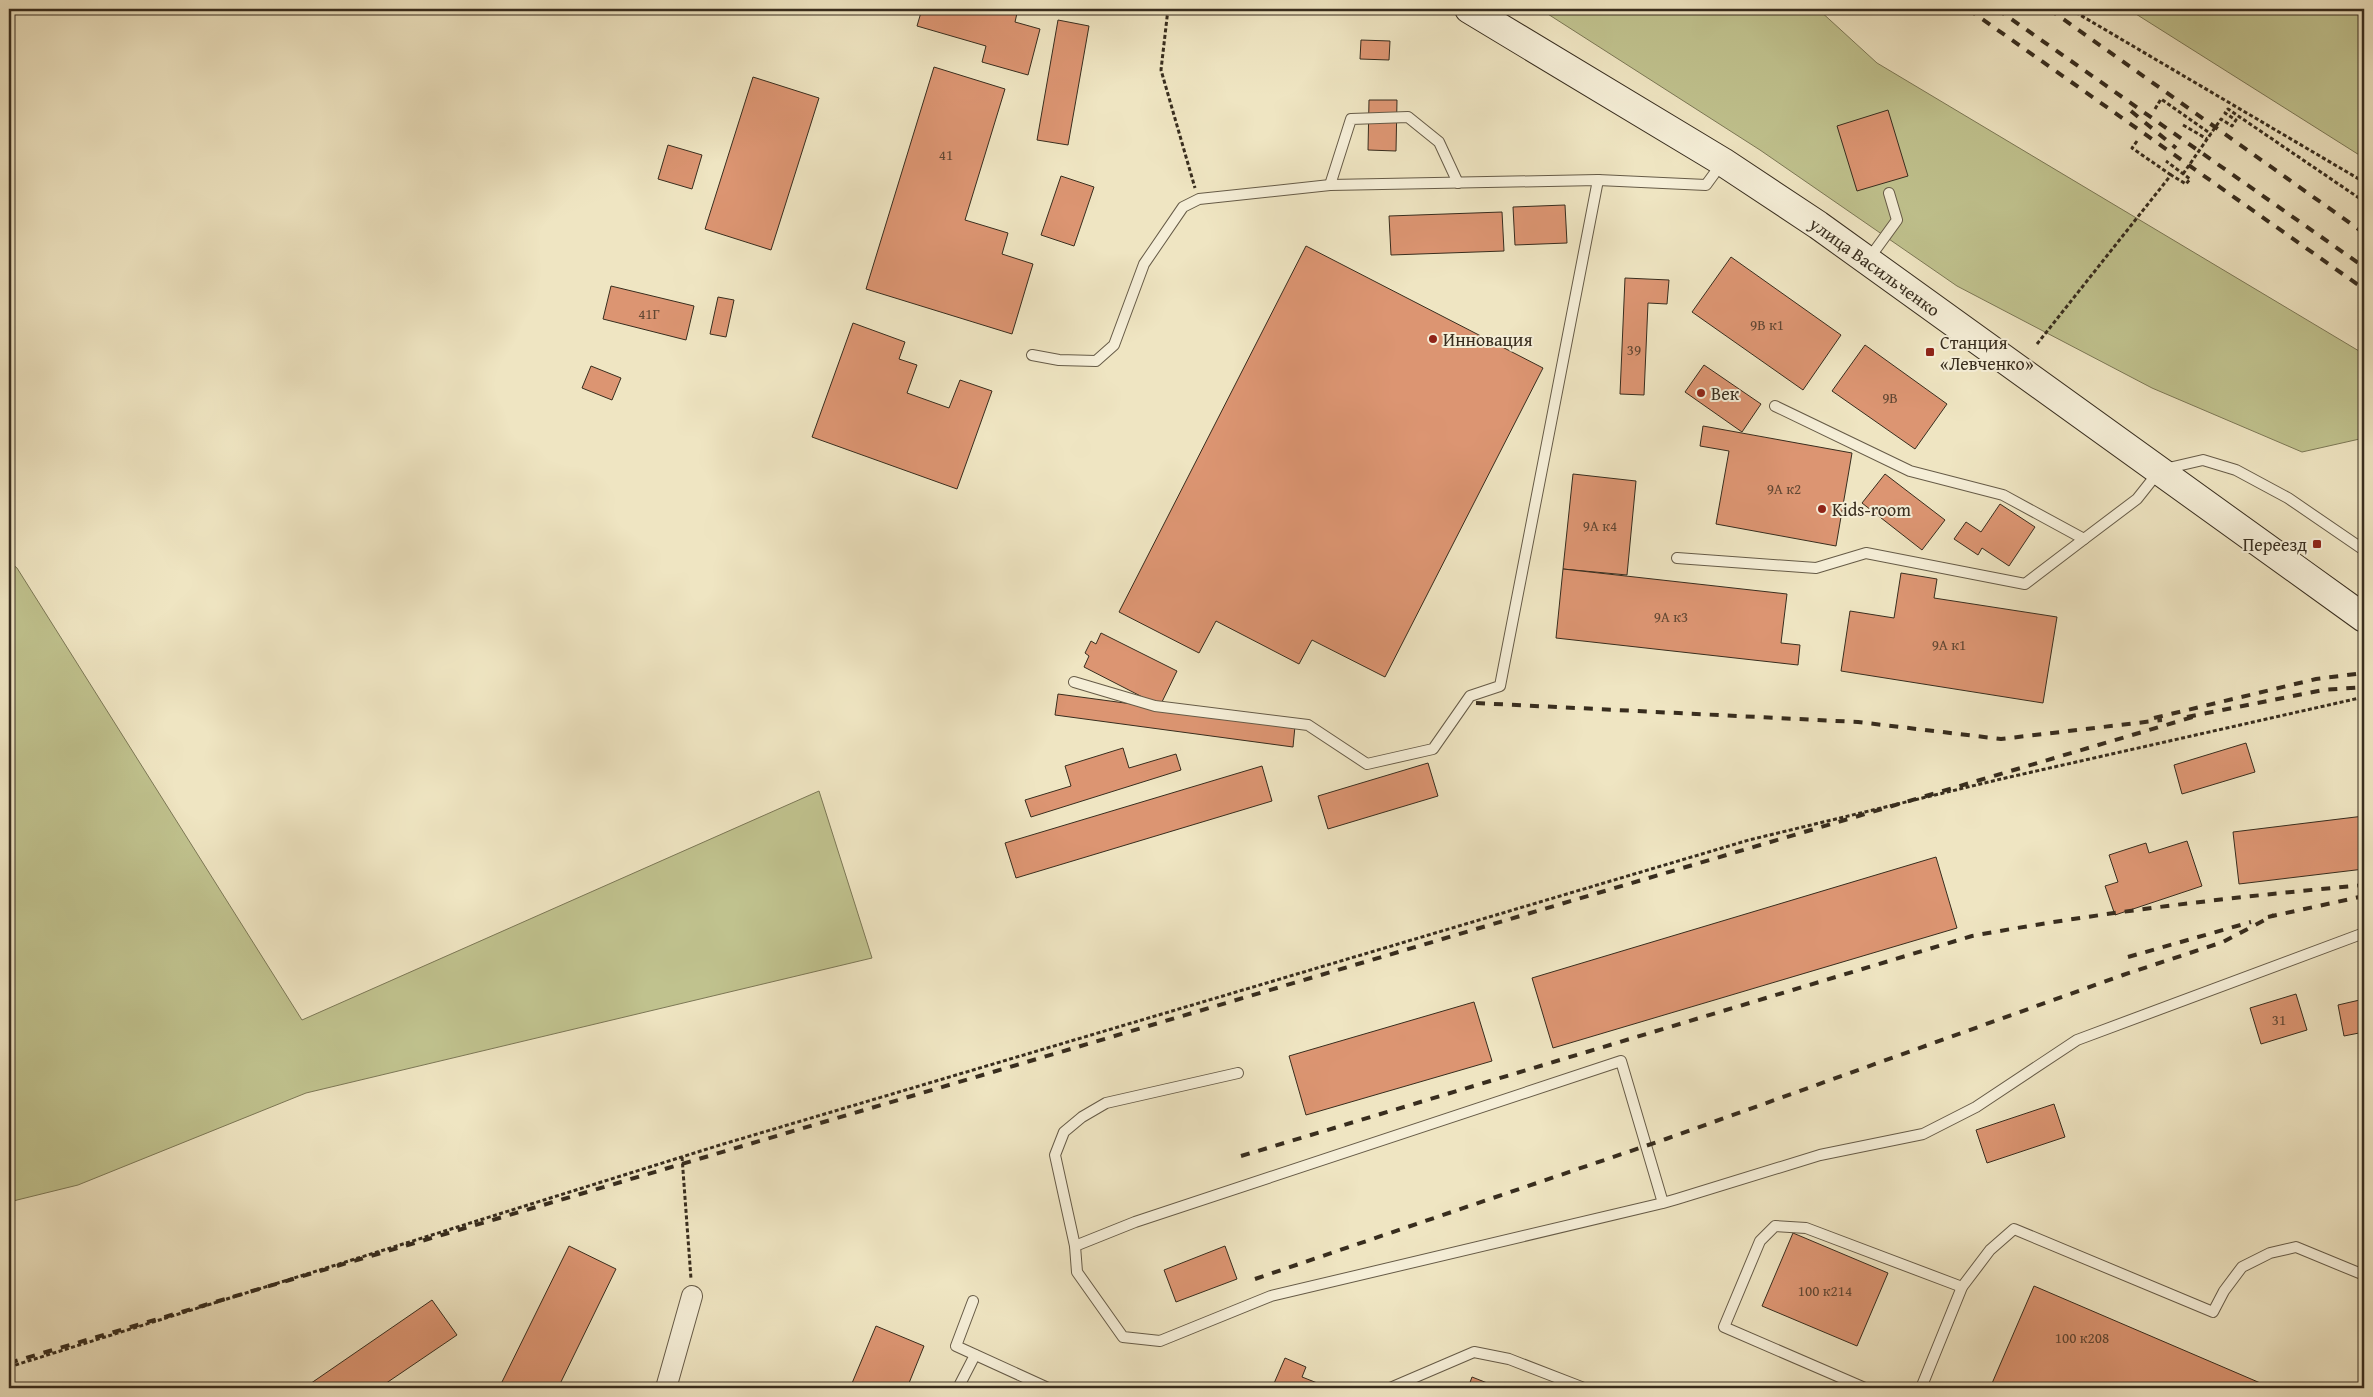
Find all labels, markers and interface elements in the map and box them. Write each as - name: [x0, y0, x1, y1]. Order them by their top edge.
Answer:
- house number: 41: [939, 144, 953, 165]
- street label: улица Васильченко: [1804, 209, 1946, 323]
- house number: 41Г: [638, 303, 660, 324]
- house number: 9В к1: [1750, 314, 1784, 335]
- place label: Инновация: [1443, 326, 1533, 353]
- place label: Станция «Левченко»: [1940, 329, 2034, 377]
- marker: Инновация: [1427, 333, 1439, 345]
- house number: 39: [1627, 339, 1641, 360]
- marker: Станция «Левченко»: [1924, 346, 1936, 358]
- place label: Век: [1711, 380, 1740, 407]
- marker: Век: [1695, 387, 1707, 399]
- house number: 9В: [1882, 387, 1898, 408]
- house number: 9А к2: [1767, 478, 1801, 499]
- place label: Kids-room: [1832, 496, 1911, 523]
- marker: Kids-room: [1816, 503, 1828, 515]
- house number: 9А к4: [1583, 515, 1617, 536]
- place label: Переезд: [2243, 531, 2307, 558]
- marker: Переезд: [2311, 538, 2323, 550]
- house number: 9А к3: [1654, 606, 1688, 627]
- house number: 9А к1: [1932, 634, 1966, 655]
- house number: 31: [2272, 1009, 2286, 1030]
- house number: 100 к214: [1798, 1280, 1852, 1301]
- house number: 100 к208: [2055, 1327, 2109, 1348]

